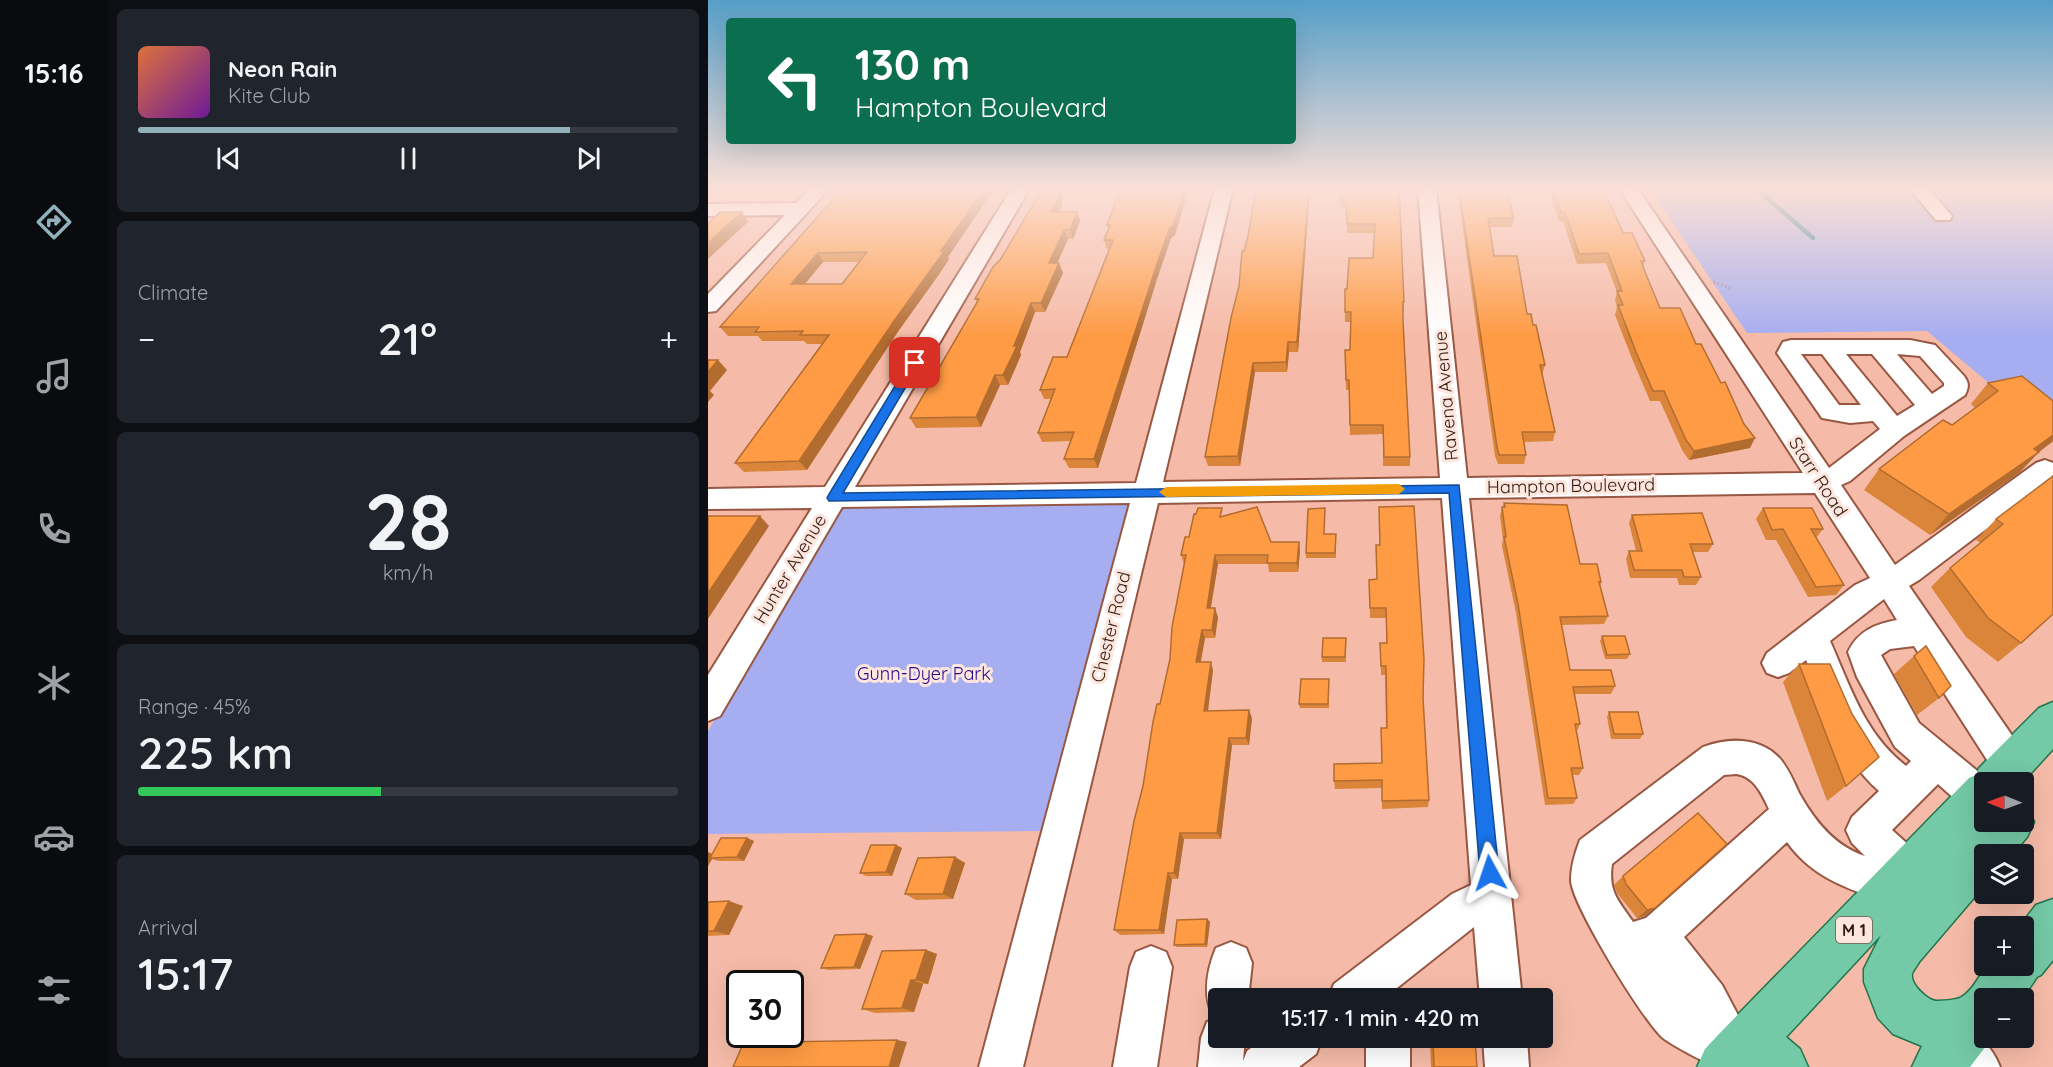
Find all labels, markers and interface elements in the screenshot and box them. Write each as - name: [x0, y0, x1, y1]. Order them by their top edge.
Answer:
- text: 130 m: [855, 38, 970, 91]
- icon: left: [756, 42, 834, 120]
- text: Neon Rain: [228, 55, 337, 83]
- text: 15:16: [25, 56, 83, 90]
- text: Kite Club: [228, 83, 310, 108]
- text: Hampton Boulevard: [855, 90, 1107, 124]
- icon: previous: [212, 142, 245, 175]
- icon: pause: [392, 142, 425, 175]
- icon: next: [572, 142, 605, 175]
- icon: directions: [33, 201, 75, 243]
- text: Climate: [138, 280, 208, 305]
- text: 21°: [378, 310, 437, 366]
- text: −: [138, 318, 155, 359]
- text: +: [659, 318, 678, 359]
- street label: Ravena Avenue: [1428, 330, 1463, 462]
- pin: [889, 337, 940, 388]
- icon: arrive: [898, 346, 931, 379]
- icon: music: [33, 355, 75, 397]
- street label: Starr Road: [1784, 432, 1853, 521]
- text: 28: [364, 472, 452, 570]
- street label: Hampton Boulevard: [1487, 473, 1655, 498]
- icon: phone: [33, 508, 75, 550]
- street label: Hunter Avenue: [748, 510, 831, 627]
- text: km/h: [383, 560, 433, 585]
- street label: Chester Road: [1086, 569, 1135, 685]
- icon: climate: [33, 662, 75, 704]
- park label: Gunn-Dyer Park: [857, 662, 991, 685]
- text: Range · 45%: [138, 694, 250, 719]
- text: 225 km: [138, 724, 293, 780]
- north arrow: [1974, 772, 2034, 832]
- map controls: [1974, 772, 2034, 1048]
- icon: car: [33, 816, 75, 858]
- position arrow: [1458, 841, 1522, 905]
- button: layers: [1974, 844, 2034, 904]
- text: Arrival: [138, 915, 198, 940]
- button: +: [1974, 916, 2034, 976]
- road number: M 1: [1836, 917, 1872, 943]
- text: 15:17: [138, 945, 233, 1001]
- icon: filters: [33, 969, 75, 1011]
- speed limit sign: 30: [726, 970, 804, 1048]
- button: −: [1974, 988, 2034, 1048]
- text: 15:17 · 1 min · 420 m: [1282, 1004, 1479, 1032]

